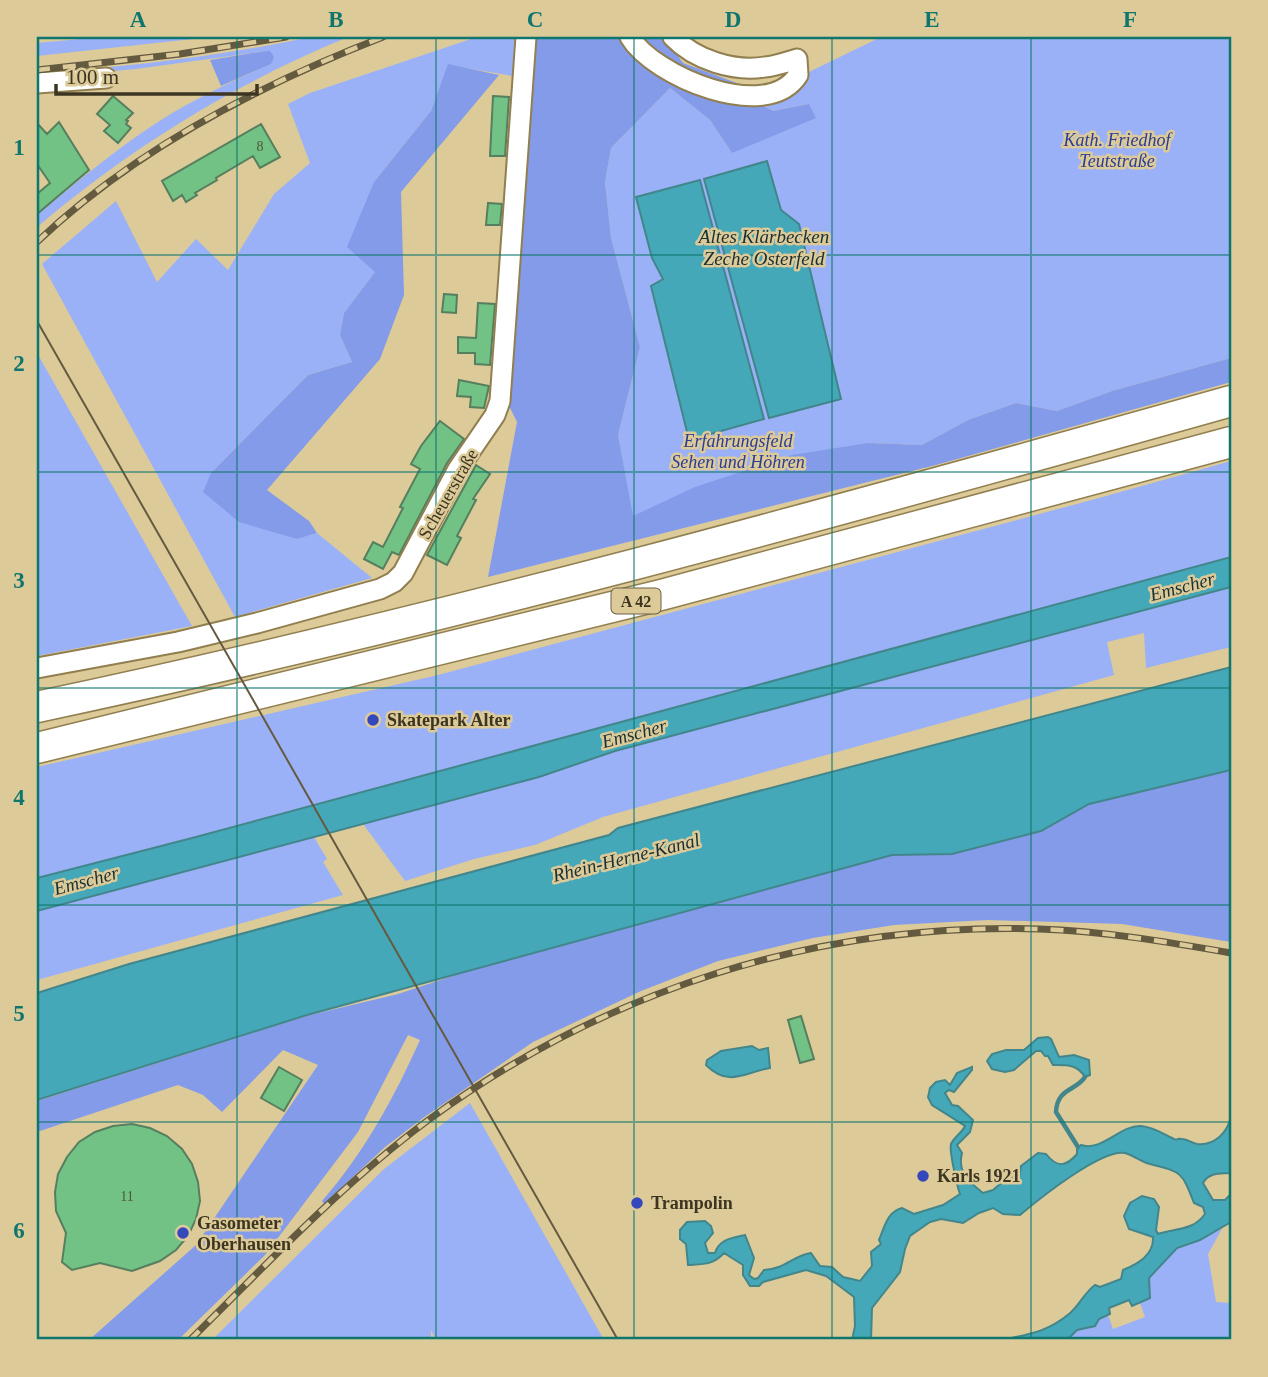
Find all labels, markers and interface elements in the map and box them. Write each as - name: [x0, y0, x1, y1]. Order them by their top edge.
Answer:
- text: A: [130, 7, 147, 32]
- text: B: [328, 7, 344, 32]
- text: C: [527, 7, 543, 32]
- text: D: [725, 7, 741, 32]
- text: E: [924, 7, 940, 32]
- text: F: [1123, 7, 1137, 32]
- scale bar: [56, 52, 257, 96]
- text: 100 m: [66, 65, 119, 89]
- park label: Kath. Friedhof Teutstraße: [1063, 130, 1173, 171]
- text: 1: [13, 135, 25, 160]
- house number: 8: [257, 139, 264, 154]
- water label: Altes Klärbecken Zeche Osterfeld: [697, 226, 829, 269]
- text: 2: [13, 351, 25, 376]
- park label: Erfahrungsfeld Sehen und Höhren: [671, 431, 805, 472]
- street label: Scheuerstraße: [414, 445, 482, 543]
- text: 3: [13, 568, 25, 593]
- water label: Emscher: [1146, 568, 1218, 605]
- road number: A 42: [612, 588, 660, 614]
- place label: Skatepark Alter: [387, 710, 511, 730]
- marker: Skatepark Alter: [365, 712, 381, 728]
- water label: Emscher: [598, 715, 670, 752]
- text: 4: [13, 785, 25, 810]
- water label: Rhein-Herne-Kanal: [549, 829, 702, 886]
- water label: Emscher: [50, 862, 122, 899]
- text: 5: [13, 1001, 25, 1026]
- place label: Karls 1921: [937, 1166, 1021, 1186]
- marker: Karls 1921: [915, 1168, 931, 1184]
- house number: 11: [120, 1189, 134, 1204]
- place label: Trampolin: [651, 1193, 733, 1213]
- marker: Trampolin: [629, 1195, 645, 1211]
- place label: Gasometer Oberhausen: [197, 1213, 291, 1254]
- text: 6: [13, 1218, 25, 1243]
- marker: Gasometer Oberhausen: [175, 1225, 191, 1241]

